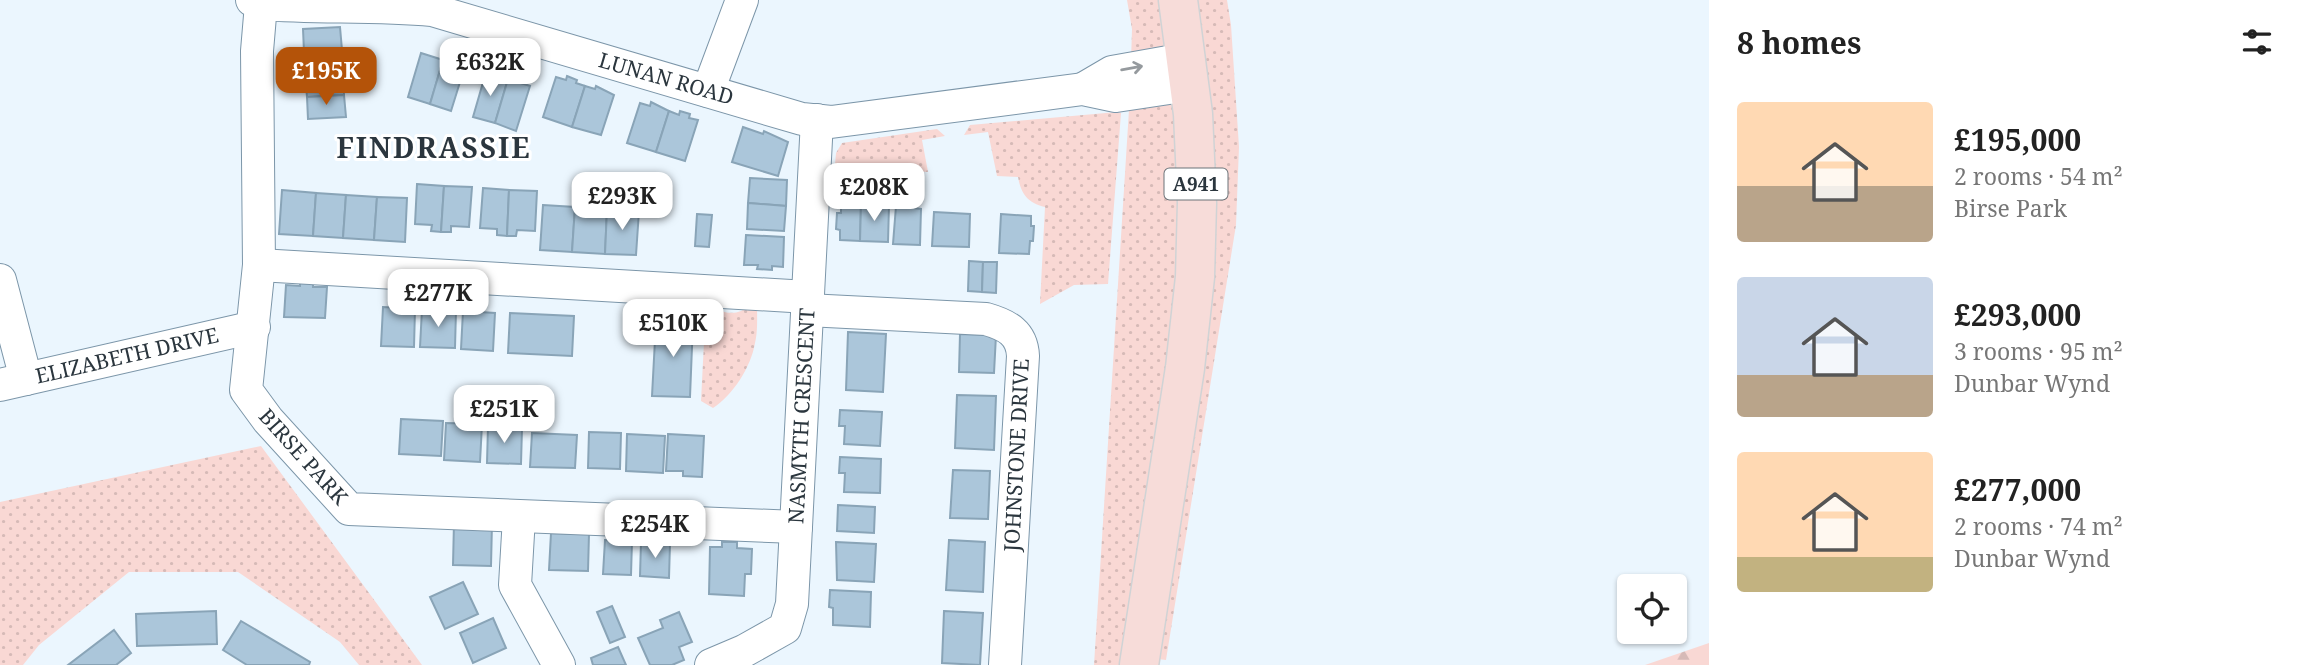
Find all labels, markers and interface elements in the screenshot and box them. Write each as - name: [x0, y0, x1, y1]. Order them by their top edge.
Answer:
- text: 8 homes: [1737, 22, 1861, 63]
- icon: filters: [2238, 23, 2276, 61]
- pin: £632K: [441, 38, 539, 98]
- text: £632K: [456, 45, 524, 77]
- street label: LUNAN ROAD: [596, 45, 737, 111]
- pin: £195K: [277, 48, 375, 107]
- text: £195K: [292, 54, 360, 86]
- one-way arrow: [1120, 61, 1143, 74]
- text: £195,000: [1954, 119, 2081, 160]
- district label: FINDRASSIE: [336, 128, 532, 166]
- icon: home: [1793, 130, 1877, 214]
- text: 2 rooms · 54 m²: [1954, 160, 2123, 192]
- pin: £208K: [825, 164, 923, 223]
- road number: A941: [1164, 168, 1228, 200]
- text: £208K: [840, 170, 908, 202]
- pin: £293K: [573, 173, 671, 232]
- text: £293K: [588, 179, 656, 211]
- text: Birse Park: [1954, 192, 2067, 224]
- pin: £277K: [389, 270, 487, 329]
- text: £277K: [404, 276, 472, 308]
- text: £293,000: [1954, 294, 2081, 335]
- pin: £510K: [624, 300, 722, 359]
- icon: home: [1793, 305, 1877, 389]
- text: £510K: [639, 306, 707, 338]
- street label: NASMYTH CRESCENT: [781, 307, 821, 525]
- street label: ELIZABETH DRIVE: [33, 320, 221, 390]
- text: 3 rooms · 95 m²: [1954, 335, 2123, 367]
- street label: JOHNSTONE DRIVE: [997, 358, 1035, 553]
- text: Dunbar Wynd: [1954, 367, 2110, 399]
- pin: £251K: [455, 386, 553, 445]
- text: £251K: [470, 392, 538, 424]
- street label: BIRSE PARK: [253, 402, 355, 511]
- text: £277,000: [1954, 469, 2081, 510]
- icon: home: [1793, 480, 1877, 564]
- pin: £254K: [606, 500, 704, 560]
- text: £254K: [621, 507, 689, 539]
- text: 2 rooms · 74 m²: [1954, 510, 2123, 542]
- text: Dunbar Wynd: [1954, 542, 2110, 574]
- map controls: [1617, 574, 1687, 644]
- button: locate: [1617, 574, 1687, 644]

